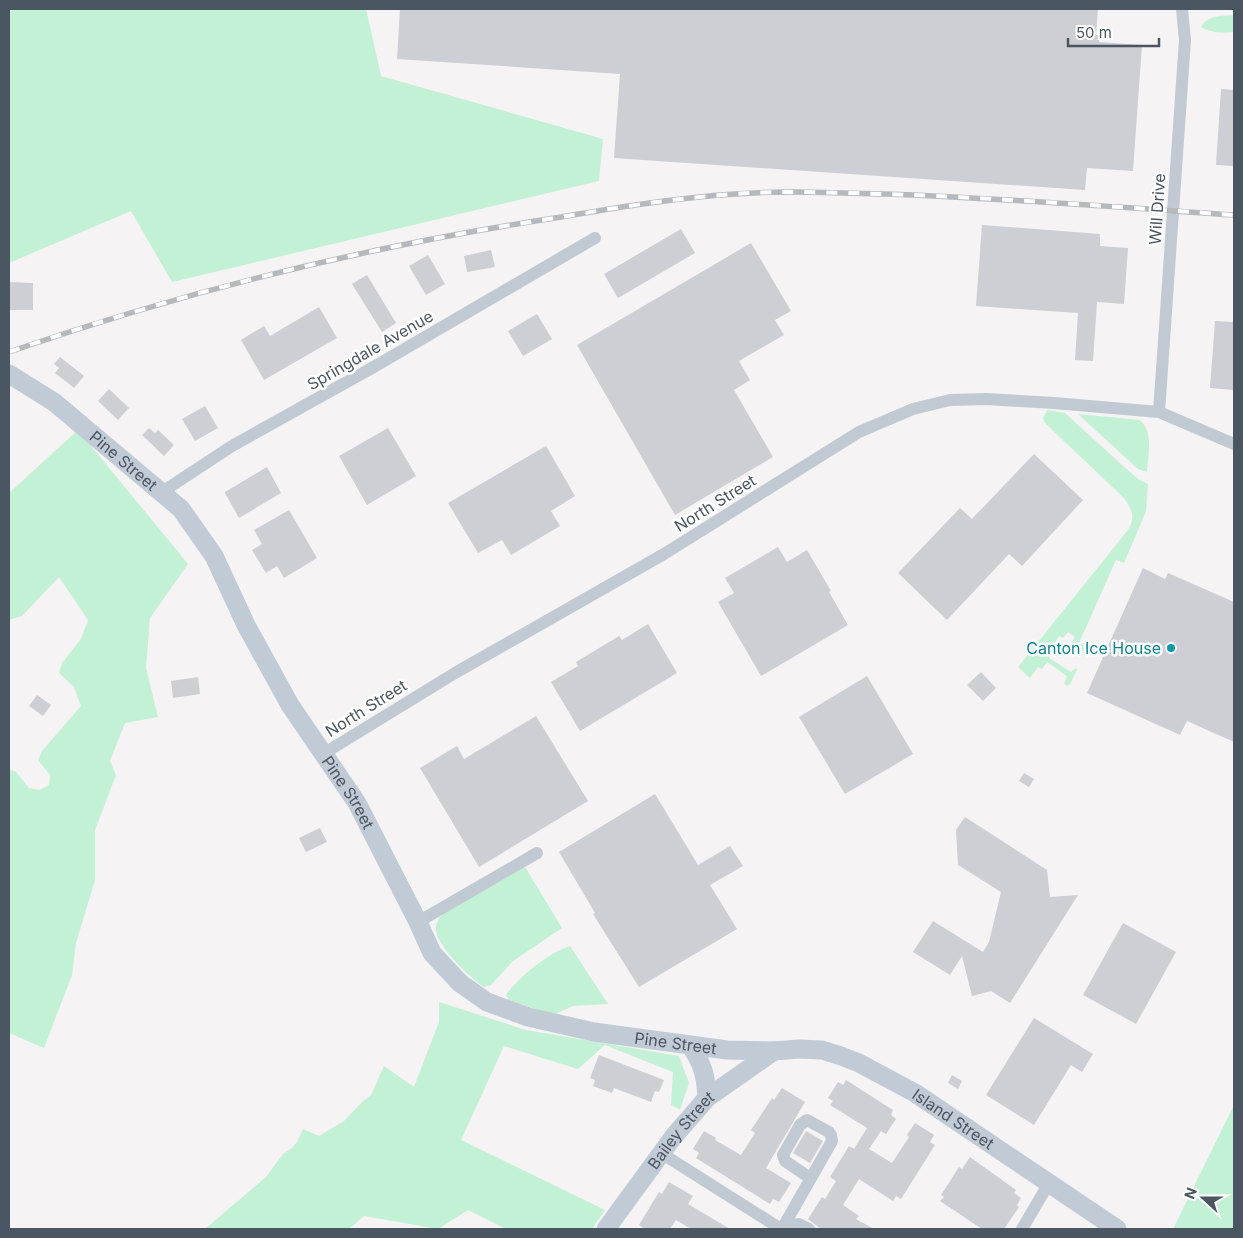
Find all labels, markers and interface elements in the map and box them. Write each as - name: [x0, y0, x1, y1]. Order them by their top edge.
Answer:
- scale bar: [1068, 15, 1159, 47]
- text: 50 m: [1076, 23, 1112, 42]
- street label: Will Drive: [1145, 173, 1169, 245]
- street label: Springdale Avenue: [303, 306, 437, 394]
- street label: Pine Street: [86, 426, 162, 495]
- street label: North Street: [671, 470, 759, 536]
- place label: Canton Ice House: [1026, 638, 1161, 658]
- marker: Canton Ice House: [1165, 642, 1177, 654]
- street label: North Street: [322, 675, 410, 741]
- street label: Pine Street: [318, 752, 379, 832]
- street label: Pine Street: [633, 1028, 718, 1058]
- street label: Island Street: [909, 1084, 998, 1153]
- street label: Bailey Street: [643, 1086, 718, 1173]
- north arrow: [1178, 1173, 1228, 1223]
- text: N: [1181, 1185, 1200, 1201]

